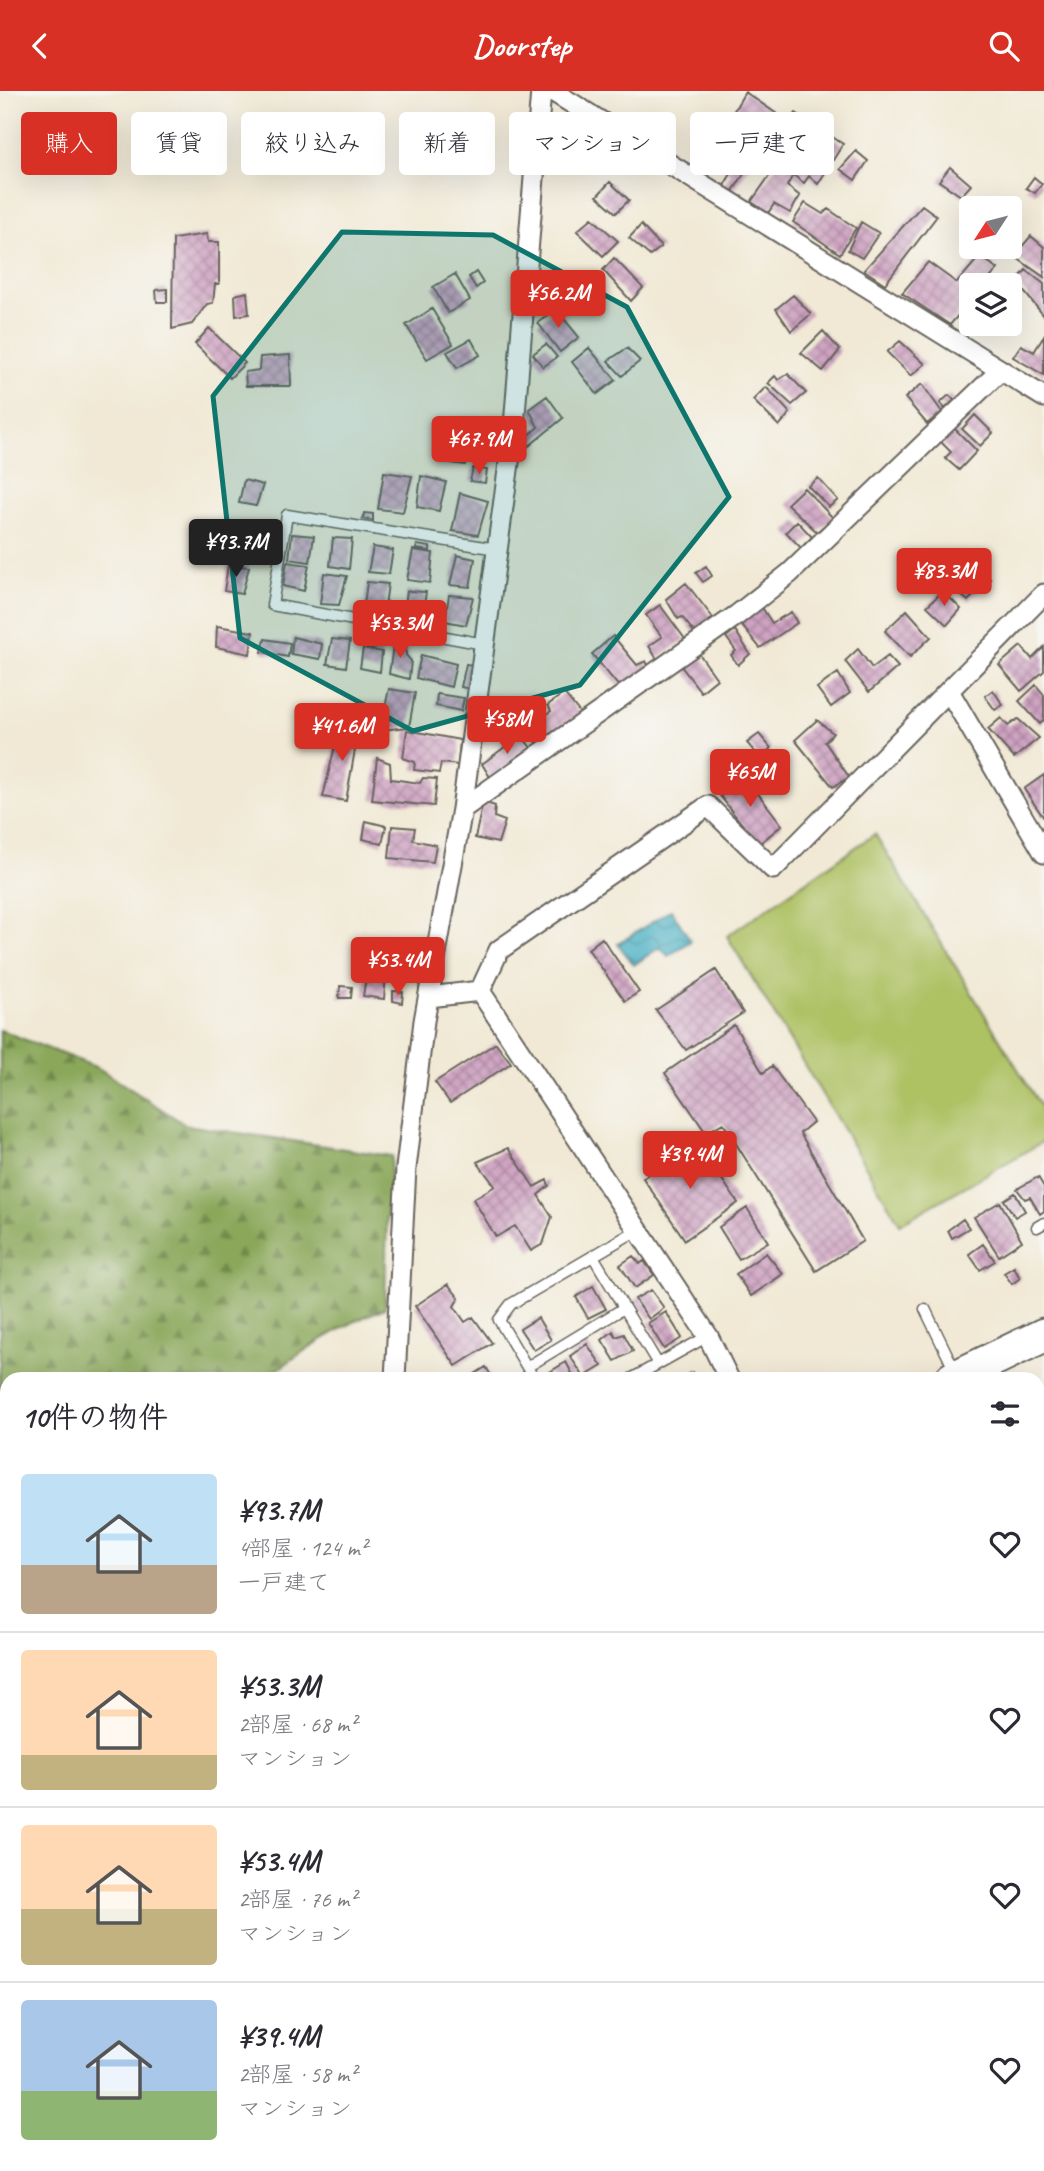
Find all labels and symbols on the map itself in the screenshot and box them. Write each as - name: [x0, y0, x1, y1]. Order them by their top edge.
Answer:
- north arrow: [959, 196, 1022, 259]
- pin: ¥56.2M: [501, 271, 615, 330]
- pin: ¥67.9M: [422, 417, 536, 476]
- pin: ¥93.7M: [179, 519, 293, 579]
- pin: ¥83.3M: [887, 549, 1001, 608]
- pin: ¥53.3M: [343, 601, 457, 660]
- pin: ¥58M: [466, 697, 548, 756]
- pin: ¥41.6M: [285, 703, 399, 763]
- pin: ¥65M: [709, 749, 791, 809]
- pin: ¥53.4M: [341, 937, 455, 997]
- pin: ¥39.4M: [633, 1131, 747, 1191]

